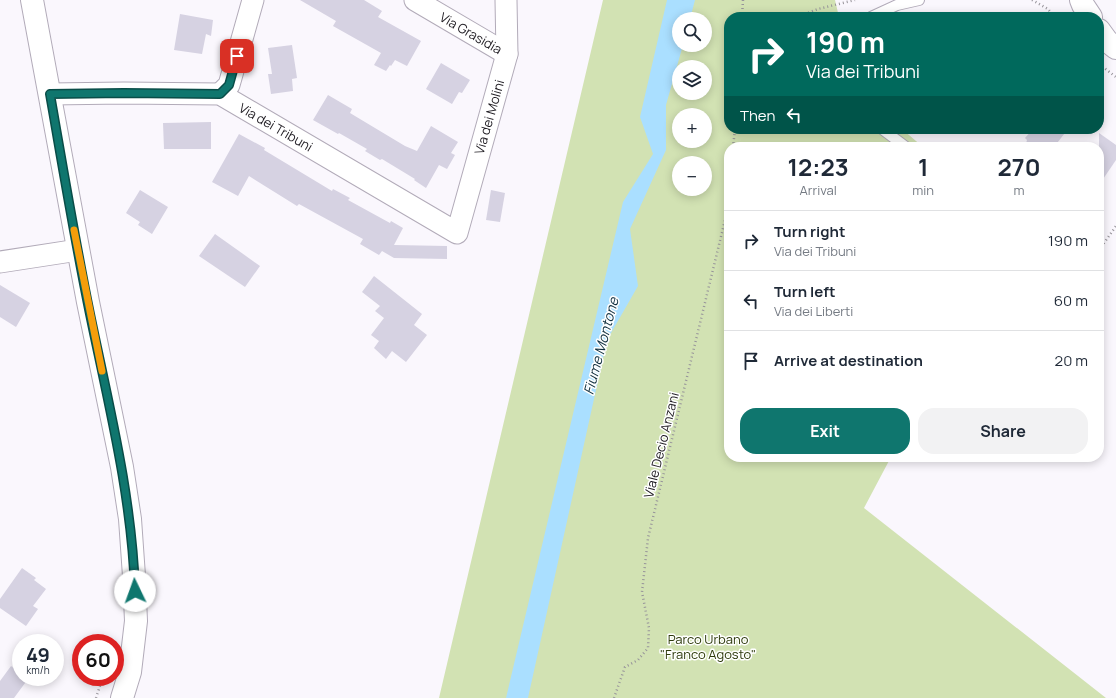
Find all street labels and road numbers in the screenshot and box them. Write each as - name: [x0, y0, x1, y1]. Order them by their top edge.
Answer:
- street label: Via Grasidia: [437, 8, 505, 58]
- street label: Via dei Molini: [470, 78, 508, 156]
- street label: Via dei Tribuni: [236, 99, 316, 155]
- street label: Viale Decio Anzani: [639, 390, 683, 500]

